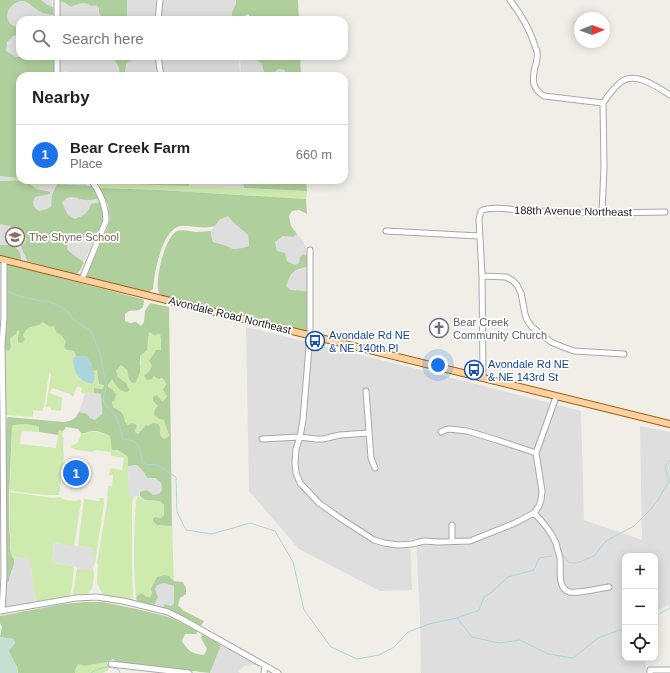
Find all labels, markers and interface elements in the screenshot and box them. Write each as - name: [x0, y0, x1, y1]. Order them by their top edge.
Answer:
- north arrow: [574, 12, 610, 48]
- search box: [16, 16, 348, 60]
- icon: search: [30, 27, 52, 49]
- text: Search here: [62, 30, 144, 47]
- text: Nearby: [32, 88, 90, 107]
- text: Bear Creek Farm: [70, 139, 190, 156]
- text: 1: [41, 147, 49, 162]
- text: 660 m: [296, 147, 332, 162]
- text: Place: [70, 156, 103, 171]
- street label: 188th Avenue Northeast: [514, 204, 632, 218]
- school or university icon: The Shyne School: [4, 226, 26, 248]
- place label: The Shyne School: [29, 231, 119, 243]
- street label: Avondale Road Northeast: [168, 294, 292, 336]
- place label: Bear Creek Community Church: [453, 316, 547, 341]
- church icon: Bear Creek Community Church: [428, 317, 450, 339]
- place label: Avondale Rd NE & NE 140th Pl: [329, 329, 410, 354]
- bus stop icon: Avondale Rd NE & NE 140th Pl: [304, 330, 326, 352]
- your location: [428, 355, 448, 375]
- place label: Avondale Rd NE & NE 143rd St: [488, 358, 569, 383]
- bus stop icon: Avondale Rd NE & NE 143rd St: [463, 359, 485, 381]
- pin: 1: [63, 458, 89, 488]
- map controls: [622, 553, 658, 661]
- button: +: [622, 553, 658, 589]
- button: −: [622, 589, 658, 625]
- button: locate: [622, 625, 658, 661]

